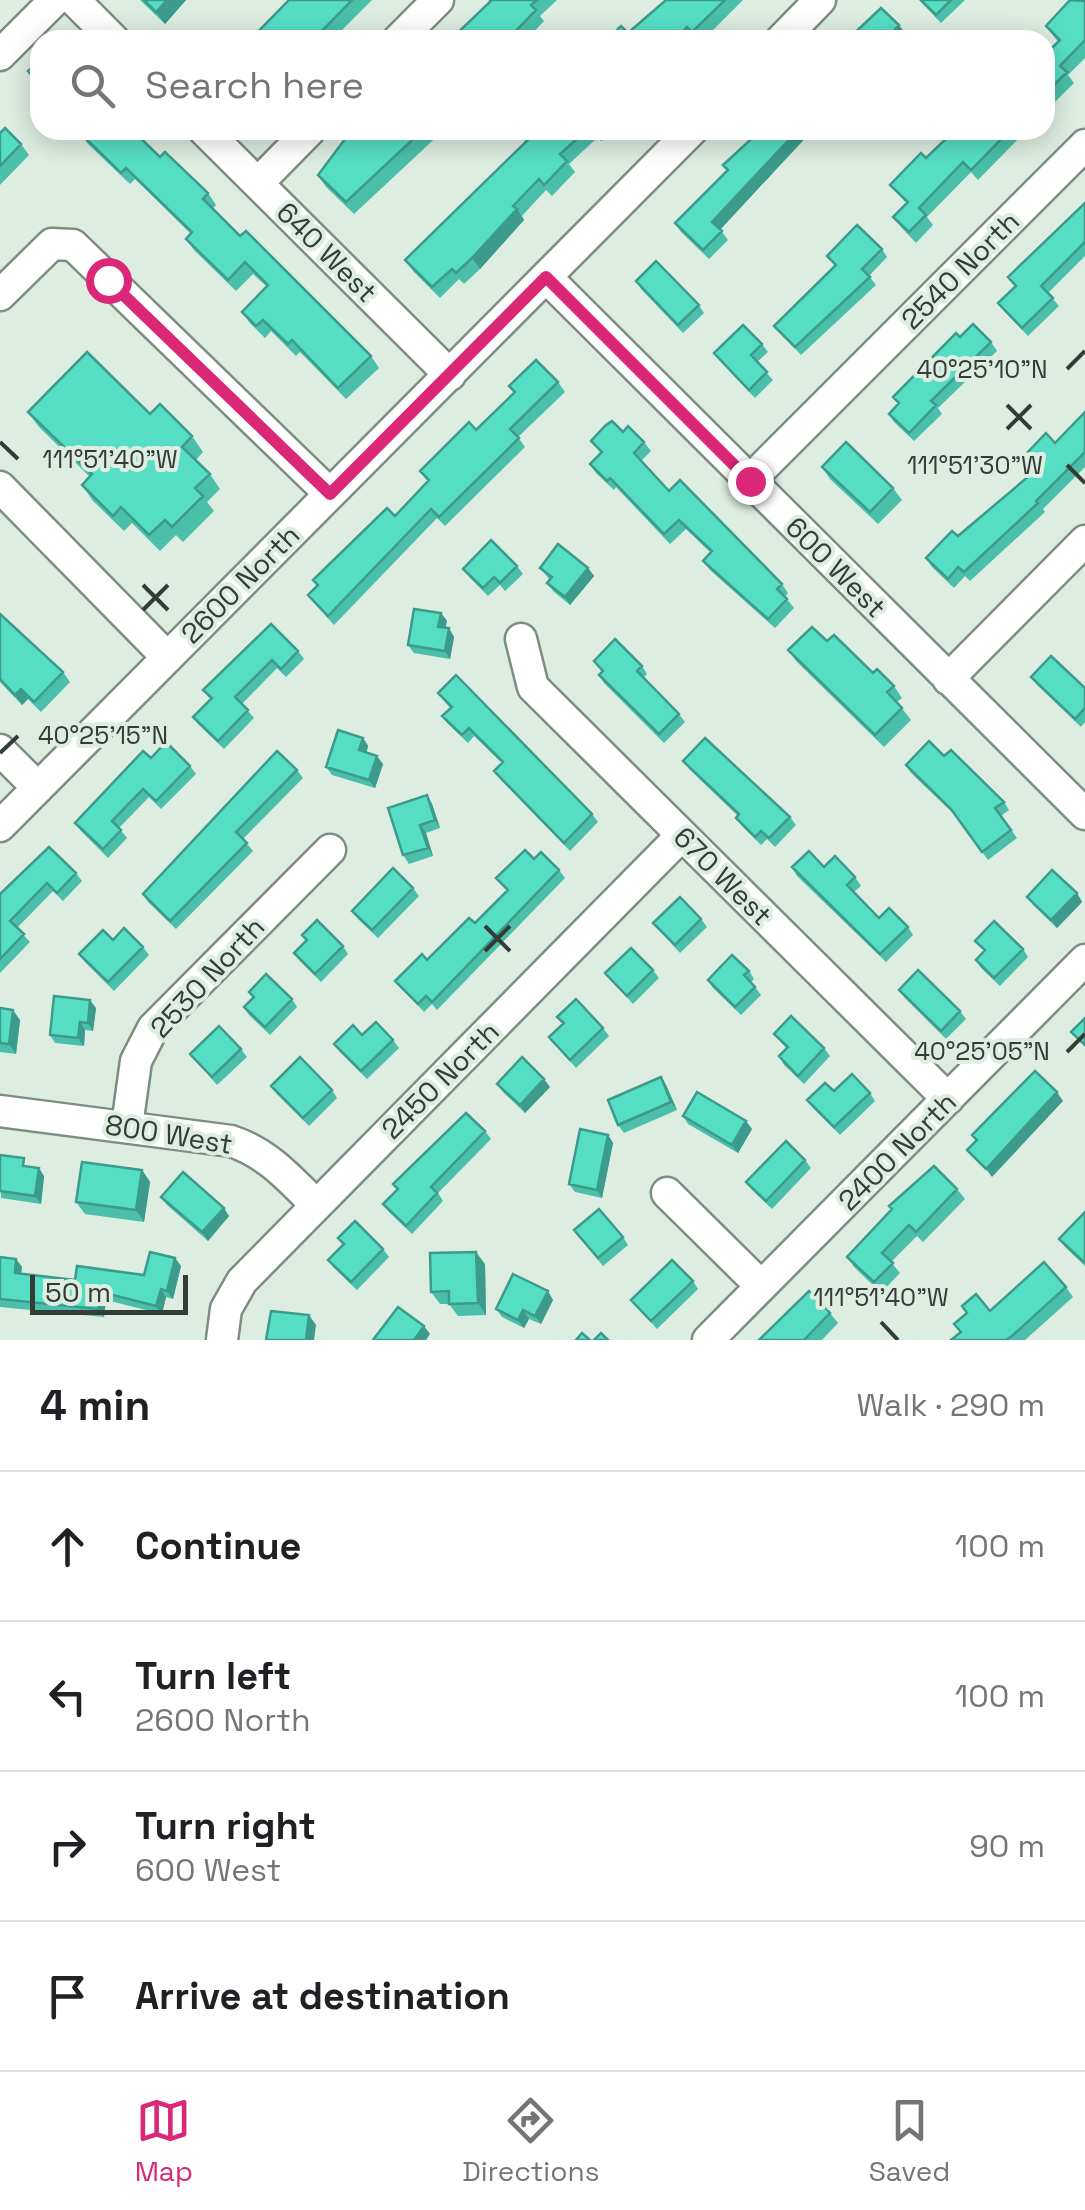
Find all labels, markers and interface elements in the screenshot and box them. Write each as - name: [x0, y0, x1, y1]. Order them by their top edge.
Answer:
- search box: [30, 30, 1055, 140]
- icon: search: [65, 58, 120, 113]
- text: Search here: [145, 61, 364, 109]
- street label: 640 West: [269, 194, 385, 310]
- street label: 2540 North: [893, 203, 1027, 337]
- route start: [86, 258, 132, 304]
- text: 40°25'10"N: [916, 353, 1048, 385]
- text: 111°51'40"W: [42, 443, 178, 475]
- text: 111°51'30"W: [907, 449, 1043, 481]
- route end: [728, 459, 774, 505]
- street label: 600 West: [778, 509, 894, 625]
- street label: 2600 North: [173, 517, 307, 651]
- text: 40°25'15"N: [38, 719, 168, 751]
- street label: 670 West: [666, 819, 780, 933]
- street label: 2530 North: [142, 909, 272, 1045]
- street label: 2450 North: [374, 1014, 506, 1146]
- text: 40°25'05"N: [914, 1035, 1050, 1067]
- street label: 2400 North: [830, 1084, 964, 1218]
- street label: 800 West: [103, 1106, 235, 1162]
- scale bar: [30, 1270, 188, 1314]
- text: 50 m: [45, 1274, 111, 1310]
- text: 111°51'40"W: [813, 1281, 949, 1313]
- text: 4 min: [40, 1379, 150, 1432]
- text: Walk · 290 m: [856, 1385, 1045, 1425]
- icon: ahead: [40, 1519, 95, 1574]
- text: Continue: [135, 1522, 301, 1570]
- text: 100 m: [955, 1526, 1045, 1566]
- text: Turn left: [135, 1652, 291, 1700]
- icon: left: [40, 1669, 95, 1724]
- text: 100 m: [955, 1676, 1045, 1716]
- text: 2600 North: [135, 1700, 311, 1740]
- text: Turn right: [135, 1802, 316, 1850]
- icon: right: [40, 1819, 95, 1874]
- text: 90 m: [969, 1826, 1045, 1866]
- text: 600 West: [135, 1850, 281, 1890]
- icon: arrive: [40, 1969, 95, 2024]
- text: Arrive at destination: [135, 1972, 510, 2020]
- tab: Map: [135, 2093, 193, 2189]
- tab: Directions: [462, 2093, 599, 2189]
- tab: Saved: [869, 2093, 950, 2189]

